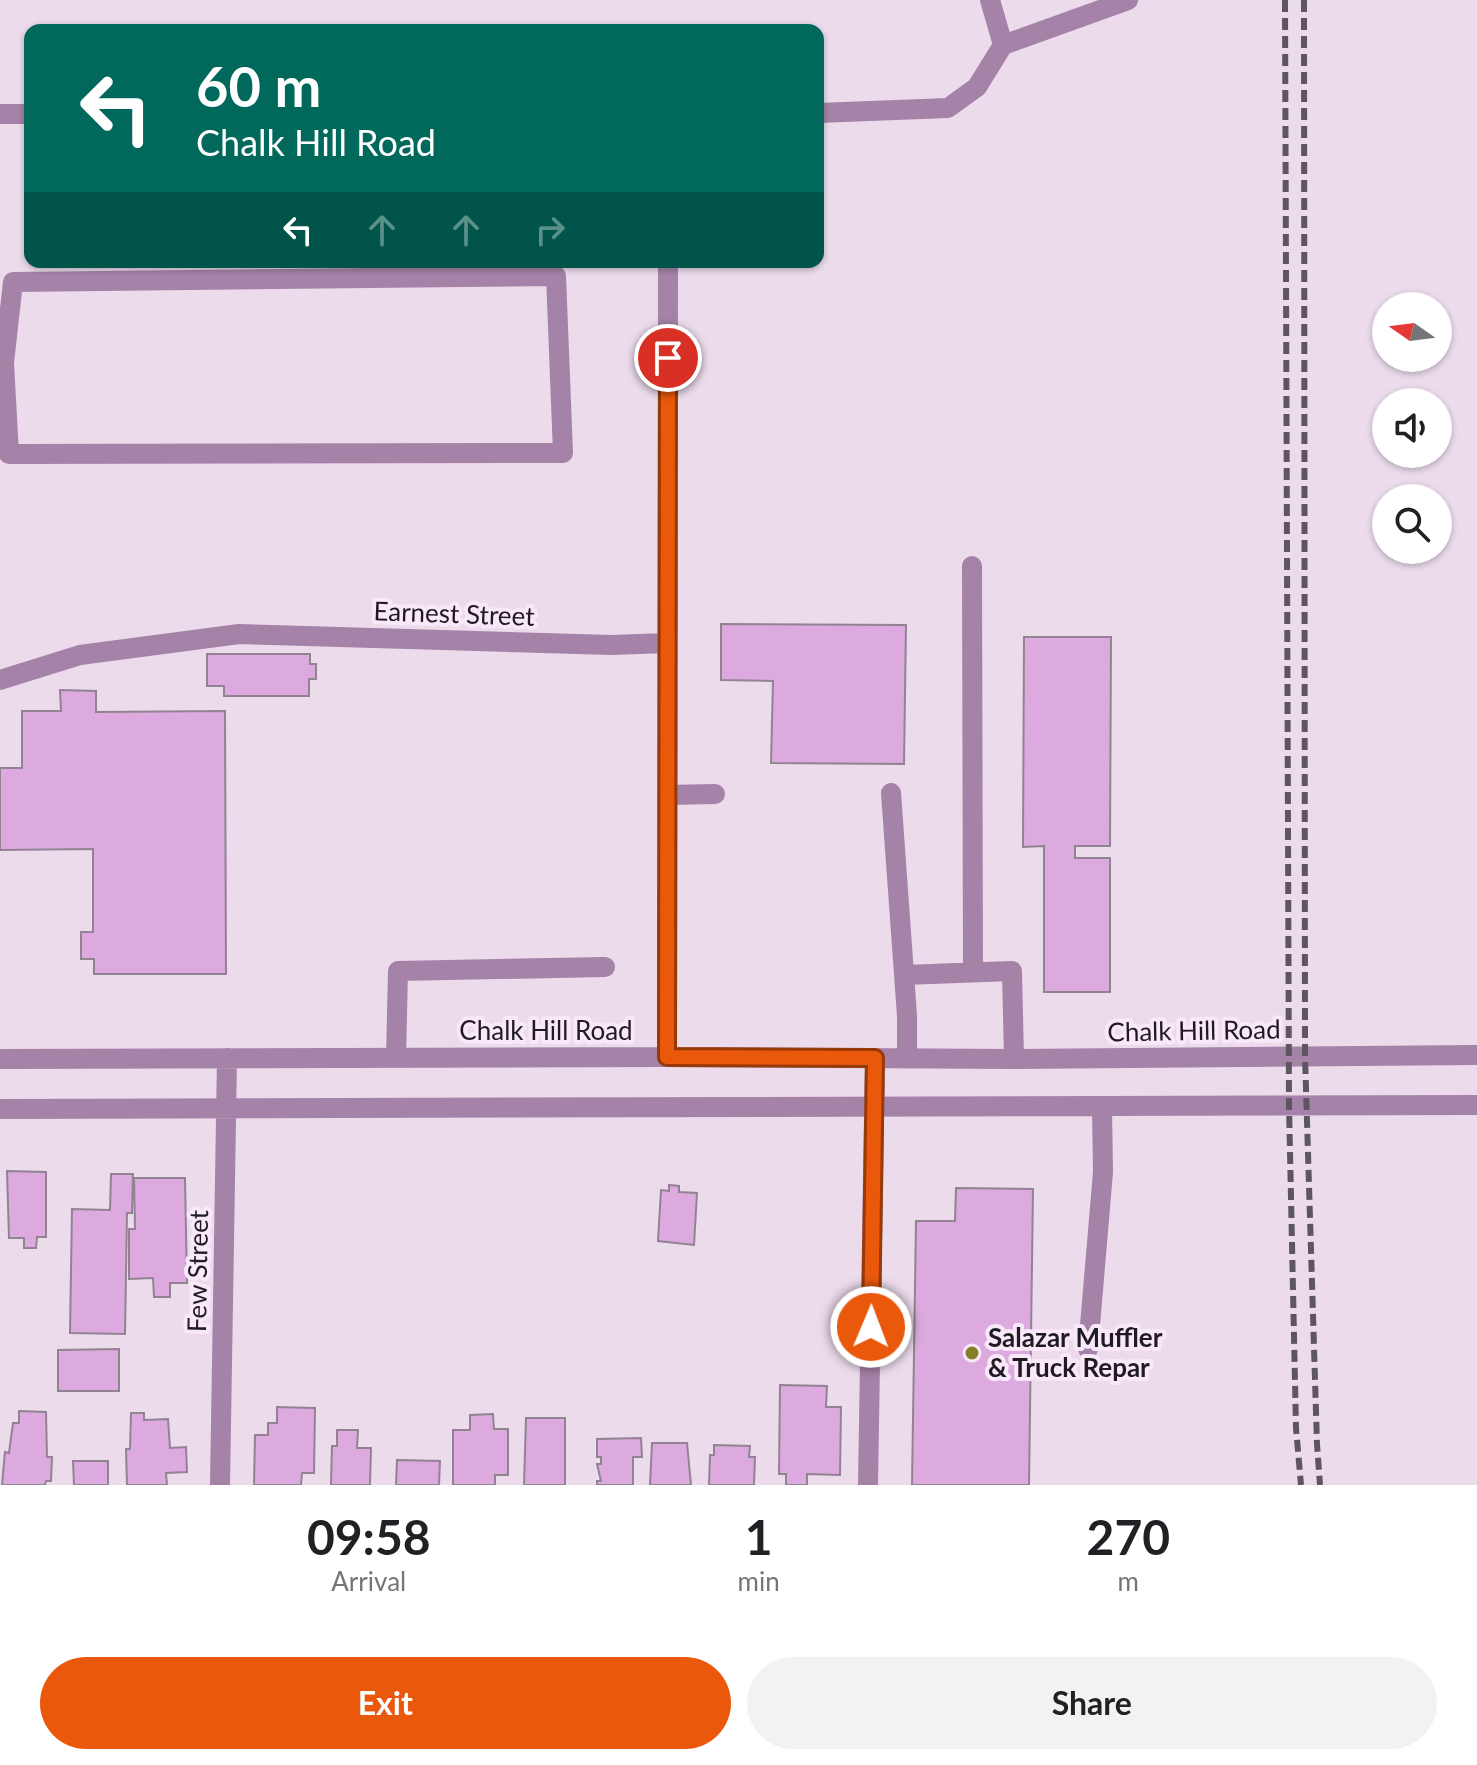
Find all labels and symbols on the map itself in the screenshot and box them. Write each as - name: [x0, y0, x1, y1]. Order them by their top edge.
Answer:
- north arrow: [1372, 292, 1452, 372]
- pin: [634, 324, 702, 392]
- street label: Earnest Street: [373, 594, 536, 632]
- street label: Chalk Hill Road: [1107, 1012, 1281, 1048]
- street label: Chalk Hill Road: [459, 1014, 633, 1046]
- street label: Few Street: [180, 1209, 214, 1332]
- position arrow: [829, 1285, 913, 1369]
- place label: Salazar Muffler & Truck Repar: [988, 1321, 1163, 1383]
- marker: Salazar Muffler & Truck Repar: [963, 1344, 981, 1362]

